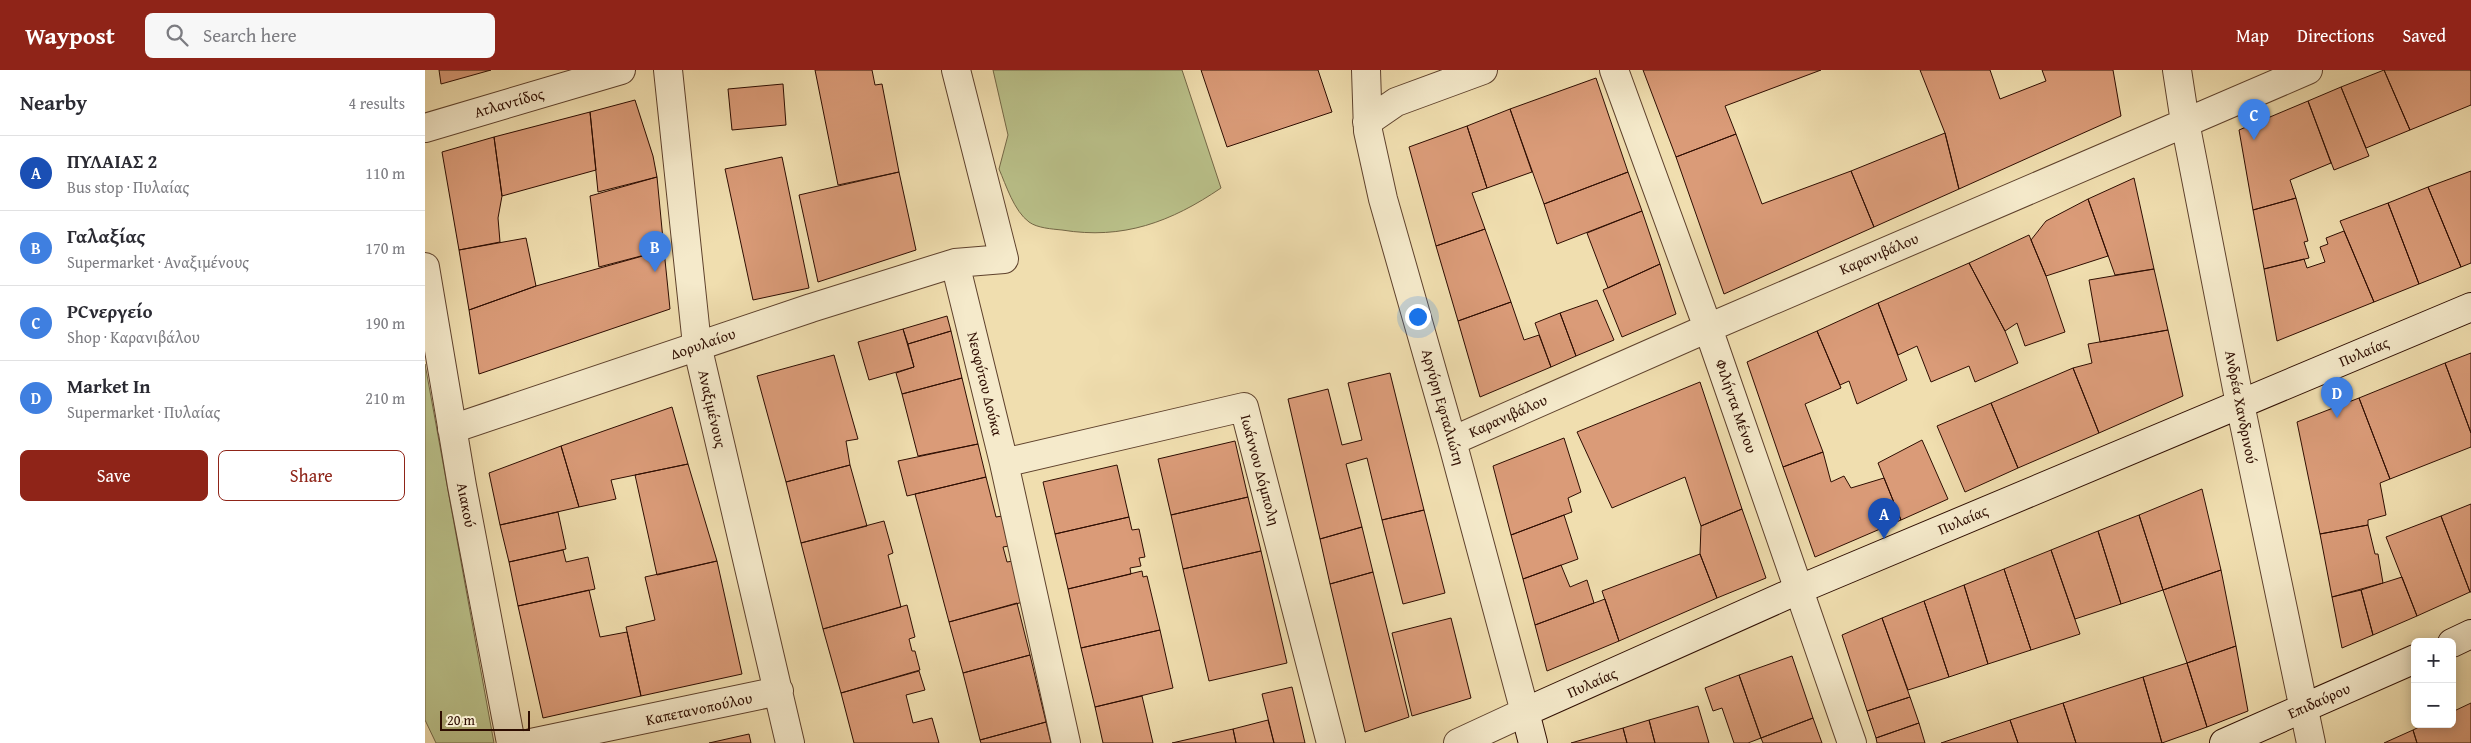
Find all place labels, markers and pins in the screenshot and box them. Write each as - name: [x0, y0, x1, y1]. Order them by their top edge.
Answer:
- pin: C: [2238, 99, 2270, 140]
- pin: B: [639, 231, 671, 272]
- pin: D: [2321, 377, 2353, 418]
- pin: A: [1868, 498, 1900, 539]

